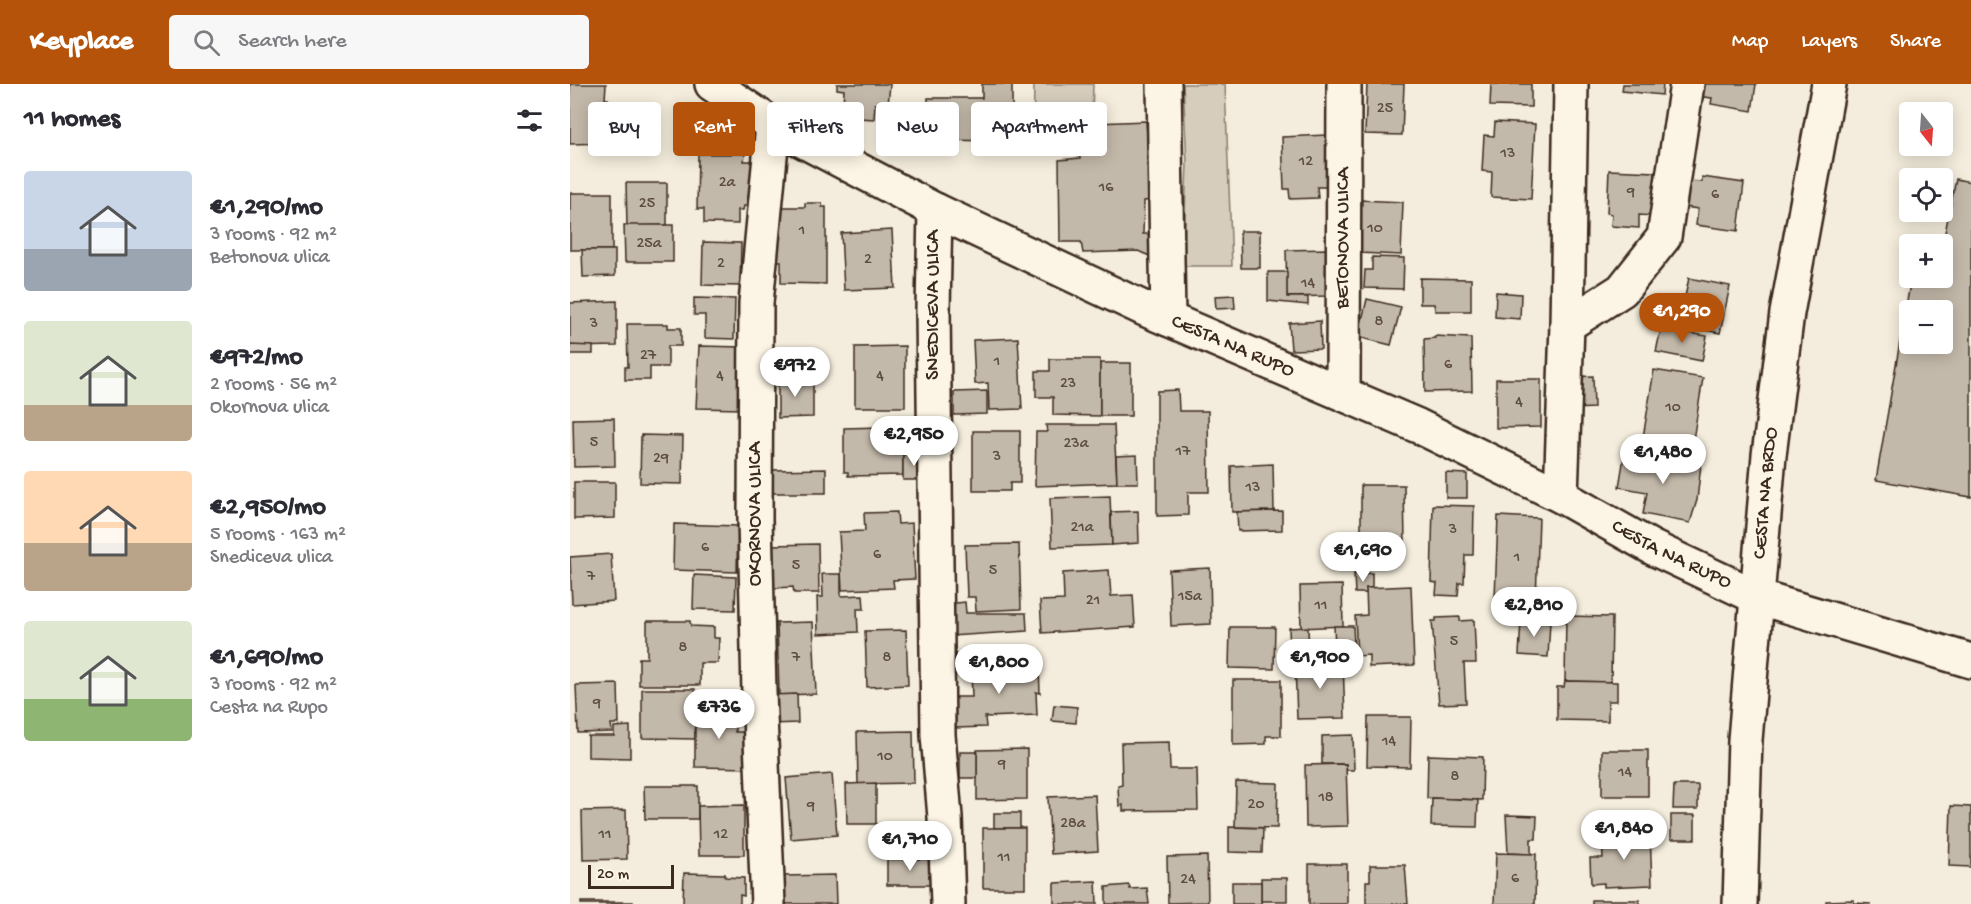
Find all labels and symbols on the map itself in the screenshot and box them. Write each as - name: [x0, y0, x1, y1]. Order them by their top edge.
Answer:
- house number: 25: [1377, 100, 1393, 119]
- north arrow: [1899, 102, 1953, 156]
- house number: 13: [1500, 145, 1515, 164]
- house number: 12: [1298, 153, 1313, 172]
- street label: BETONOVA ULICA: [1332, 166, 1355, 310]
- house number: 2a: [719, 174, 736, 193]
- house number: 16: [1098, 179, 1114, 198]
- house number: 9: [1626, 184, 1635, 203]
- house number: 6: [1711, 186, 1720, 205]
- house number: 25: [639, 195, 655, 214]
- house number: 10: [1366, 220, 1383, 239]
- house number: 1: [798, 222, 805, 241]
- street label: SNEDICEVA ULICA: [923, 229, 946, 380]
- house number: 25a: [636, 235, 663, 254]
- house number: 2: [864, 251, 872, 270]
- house number: 2: [717, 255, 725, 274]
- house number: 14: [1300, 275, 1315, 294]
- pin: €1,290: [1633, 293, 1731, 344]
- street label: CESTA NA RUPO: [1168, 310, 1298, 383]
- house number: 8: [1375, 313, 1384, 332]
- house number: 3: [589, 315, 598, 334]
- house number: 27: [640, 347, 657, 366]
- pin: €972: [759, 347, 831, 398]
- house number: 1: [993, 353, 1000, 372]
- house number: 6: [1444, 356, 1453, 375]
- house number: 4: [716, 368, 724, 387]
- house number: 4: [876, 368, 884, 387]
- house number: 23: [1060, 375, 1076, 394]
- house number: 4: [1515, 394, 1523, 413]
- house number: 10: [1664, 399, 1681, 418]
- pin: €2,950: [865, 416, 963, 467]
- street label: CESTA NA BRDO: [1749, 426, 1784, 560]
- house number: 5: [590, 434, 598, 453]
- pin: €1,480: [1614, 434, 1712, 485]
- house number: 23a: [1063, 435, 1090, 454]
- street label: OKORNOVA ULICA: [745, 440, 768, 586]
- house number: 17: [1175, 443, 1191, 462]
- house number: 3: [992, 448, 1001, 467]
- house number: 29: [653, 450, 669, 469]
- house number: 13: [1245, 479, 1260, 498]
- street label: CESTA NA RUPO: [1607, 515, 1735, 595]
- house number: 21a: [1070, 519, 1095, 538]
- house number: 3: [1448, 521, 1457, 540]
- pin: €1,690: [1314, 532, 1412, 583]
- house number: 6: [701, 539, 710, 558]
- house number: 6: [873, 546, 882, 565]
- house number: 1: [1513, 549, 1520, 568]
- house number: 5: [792, 557, 800, 576]
- house number: 5: [989, 562, 997, 581]
- house number: 7: [586, 568, 596, 587]
- pin: €2,810: [1485, 587, 1583, 638]
- house number: 15a: [1177, 588, 1203, 607]
- house number: 21: [1086, 592, 1100, 611]
- house number: 11: [1314, 597, 1327, 616]
- house number: 5: [1450, 633, 1458, 652]
- house number: 8: [679, 639, 688, 658]
- pin: €1,900: [1271, 639, 1369, 690]
- pin: €1,800: [950, 644, 1048, 695]
- house number: 7: [791, 649, 801, 668]
- house number: 8: [883, 649, 892, 668]
- pin: €736: [683, 689, 755, 740]
- house number: 9: [592, 695, 601, 714]
- house number: 14: [1381, 733, 1396, 752]
- house number: 10: [876, 748, 893, 767]
- house number: 9: [997, 756, 1006, 775]
- house number: 14: [1617, 764, 1632, 783]
- house number: 8: [1451, 768, 1460, 787]
- house number: 18: [1317, 789, 1334, 808]
- house number: 20: [1248, 796, 1264, 815]
- house number: 9: [806, 798, 815, 817]
- pin: €1,840: [1575, 810, 1673, 861]
- house number: 28a: [1060, 815, 1087, 834]
- pin: €1,710: [861, 821, 959, 872]
- house number: 11: [598, 826, 611, 845]
- house number: 12: [713, 826, 728, 845]
- house number: 11: [997, 849, 1010, 868]
- scale bar: [588, 862, 674, 890]
- house number: 6: [1511, 870, 1520, 889]
- house number: 24: [1180, 871, 1196, 890]

